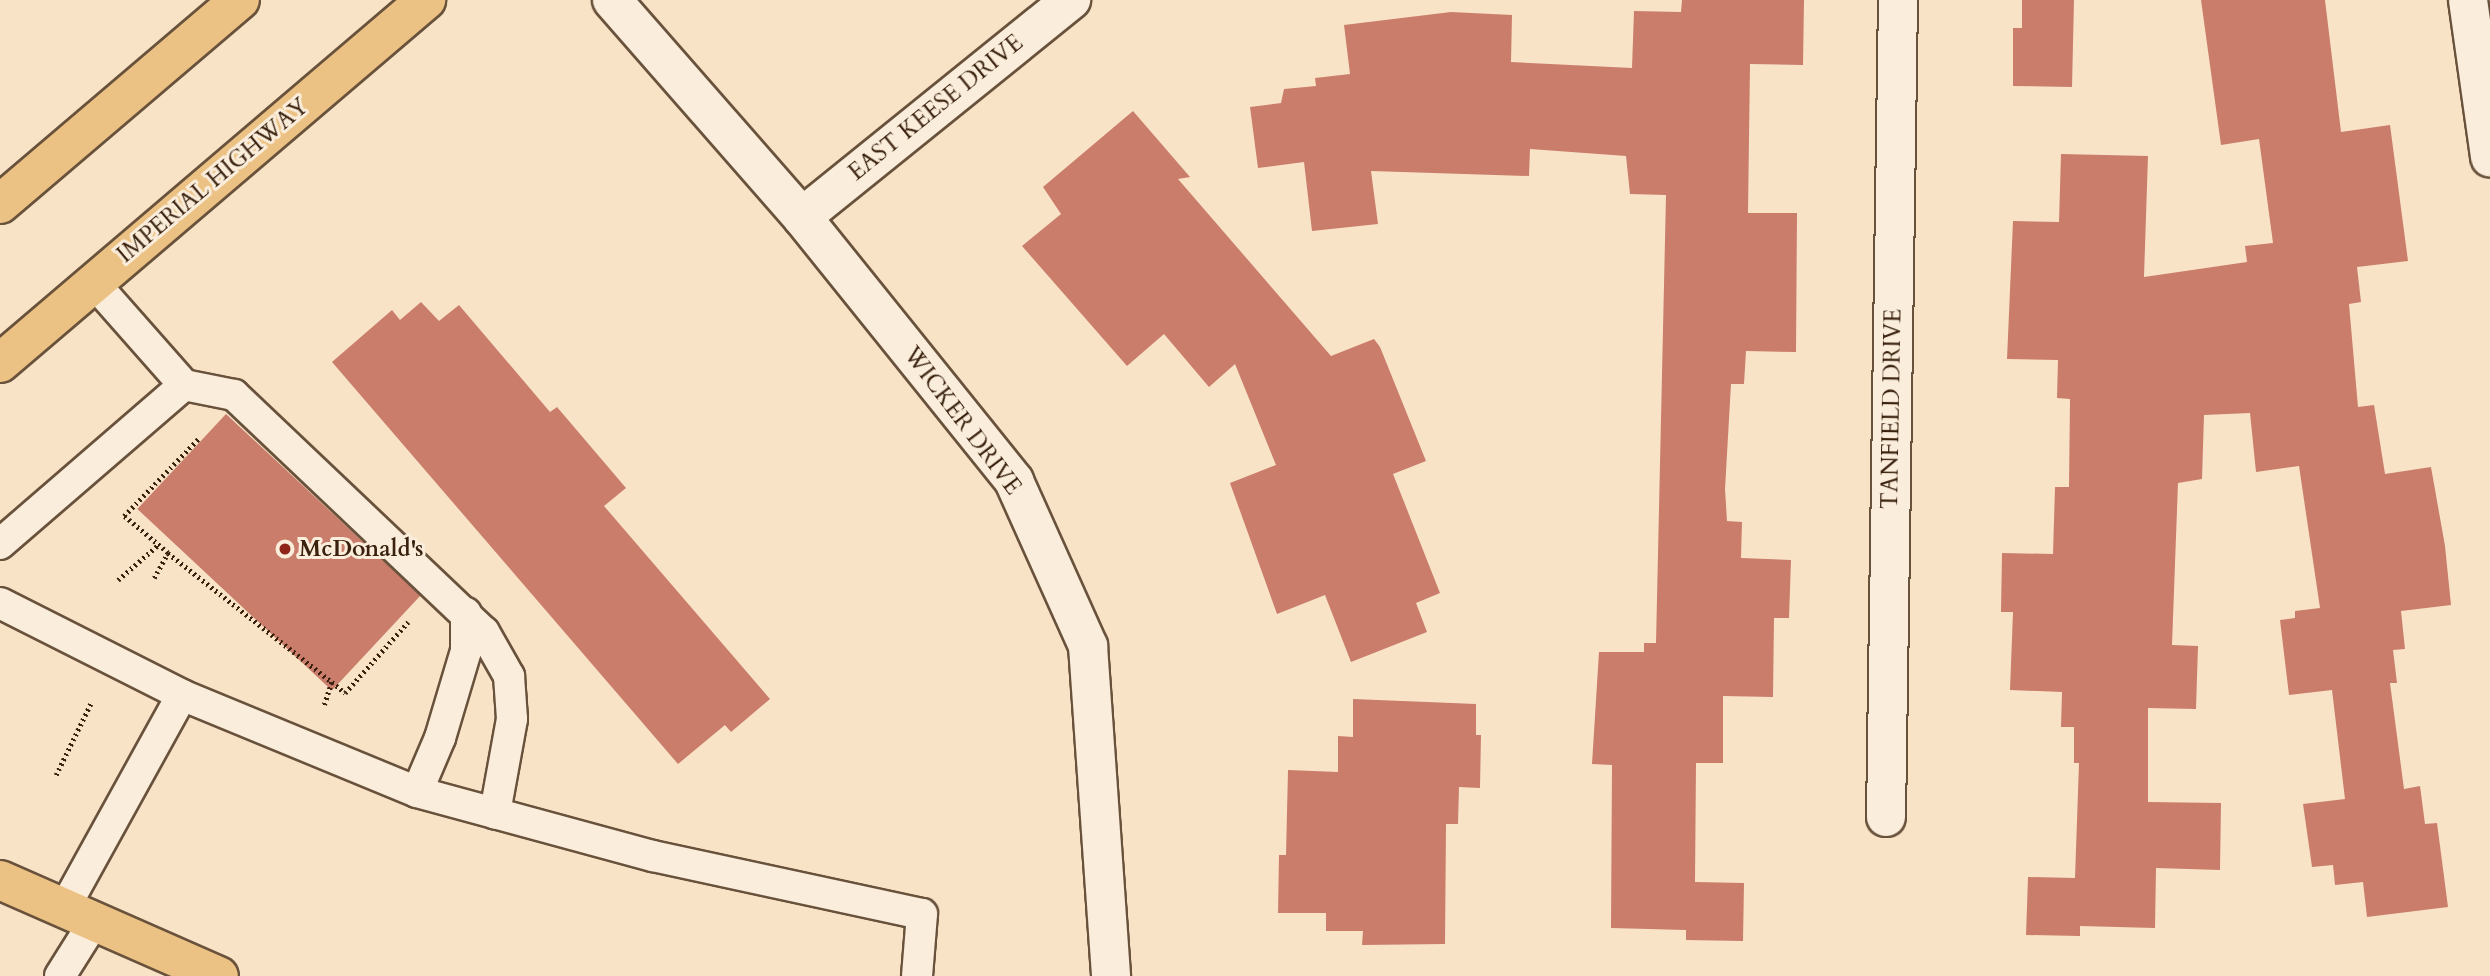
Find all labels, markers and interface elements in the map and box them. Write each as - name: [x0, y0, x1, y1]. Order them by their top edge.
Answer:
- street label: EAST KEESE DRIVE: [843, 29, 1029, 187]
- street label: IMPERIAL HIGHWAY: [112, 93, 314, 269]
- street label: TANFIELD DRIVE: [1876, 309, 1908, 509]
- street label: WICKER DRIVE: [897, 342, 1027, 500]
- place label: McDonald's: [299, 535, 423, 563]
- marker: McDonald's: [277, 541, 293, 557]

